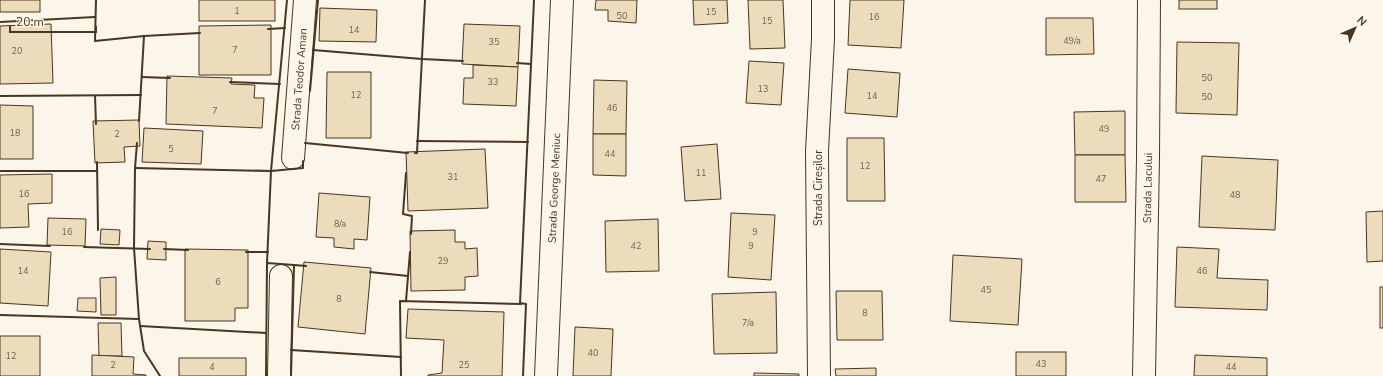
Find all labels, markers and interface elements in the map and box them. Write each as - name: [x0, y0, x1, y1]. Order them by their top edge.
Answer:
- house number: 1: [234, 5, 240, 17]
- house number: 15: [706, 6, 716, 18]
- scale bar: [10, 8, 96, 34]
- north arrow: [1335, 8, 1375, 48]
- house number: 50: [617, 10, 627, 22]
- house number: 16: [869, 11, 879, 23]
- text: N: [1354, 13, 1370, 29]
- text: 20 m: [16, 14, 44, 30]
- house number: 15: [762, 15, 772, 27]
- house number: 14: [349, 24, 360, 36]
- street label: Strada Teodor Aman: [288, 28, 310, 131]
- house number: 49/a: [1063, 35, 1081, 47]
- house number: 35: [489, 36, 499, 48]
- house number: 7: [232, 44, 238, 56]
- house number: 20: [12, 45, 22, 57]
- house number: 50: [1202, 72, 1212, 84]
- house number: 33: [488, 76, 498, 88]
- house number: 13: [758, 83, 768, 95]
- house number: 12: [351, 89, 361, 101]
- house number: 14: [867, 90, 878, 102]
- house number: 50: [1202, 91, 1212, 103]
- house number: 46: [607, 102, 617, 114]
- house number: 7: [212, 105, 218, 117]
- house number: 49: [1099, 123, 1109, 135]
- house number: 18: [10, 127, 20, 139]
- house number: 2: [114, 128, 120, 140]
- street label: Strada George Meniuc: [544, 133, 564, 243]
- house number: 5: [168, 143, 174, 155]
- house number: 44: [605, 148, 616, 160]
- street label: Strada Cireșilor: [811, 150, 826, 226]
- street label: Strada Lacului: [1139, 153, 1156, 223]
- house number: 12: [860, 160, 870, 172]
- house number: 11: [696, 167, 706, 179]
- house number: 31: [448, 171, 458, 183]
- house number: 47: [1096, 173, 1106, 185]
- house number: 16: [19, 188, 29, 200]
- house number: 48: [1230, 189, 1240, 201]
- house number: 8/a: [334, 218, 346, 230]
- house number: 16: [62, 226, 72, 238]
- house number: 9: [752, 226, 758, 238]
- house number: 42: [631, 240, 641, 252]
- house number: 9: [748, 240, 754, 252]
- house number: 29: [438, 255, 448, 267]
- house number: 14: [18, 265, 29, 277]
- house number: 46: [1197, 265, 1207, 277]
- house number: 6: [215, 276, 221, 288]
- house number: 45: [981, 284, 991, 296]
- house number: 8: [336, 293, 342, 305]
- house number: 8: [862, 307, 868, 319]
- house number: 7/a: [742, 317, 754, 329]
- house number: 40: [588, 347, 598, 359]
- house number: 12: [6, 350, 16, 362]
- house number: 43: [1036, 358, 1046, 370]
- house number: 2: [110, 359, 116, 371]
- house number: 25: [459, 359, 469, 371]
- house number: 4: [209, 361, 215, 373]
- house number: 44: [1226, 361, 1237, 373]

